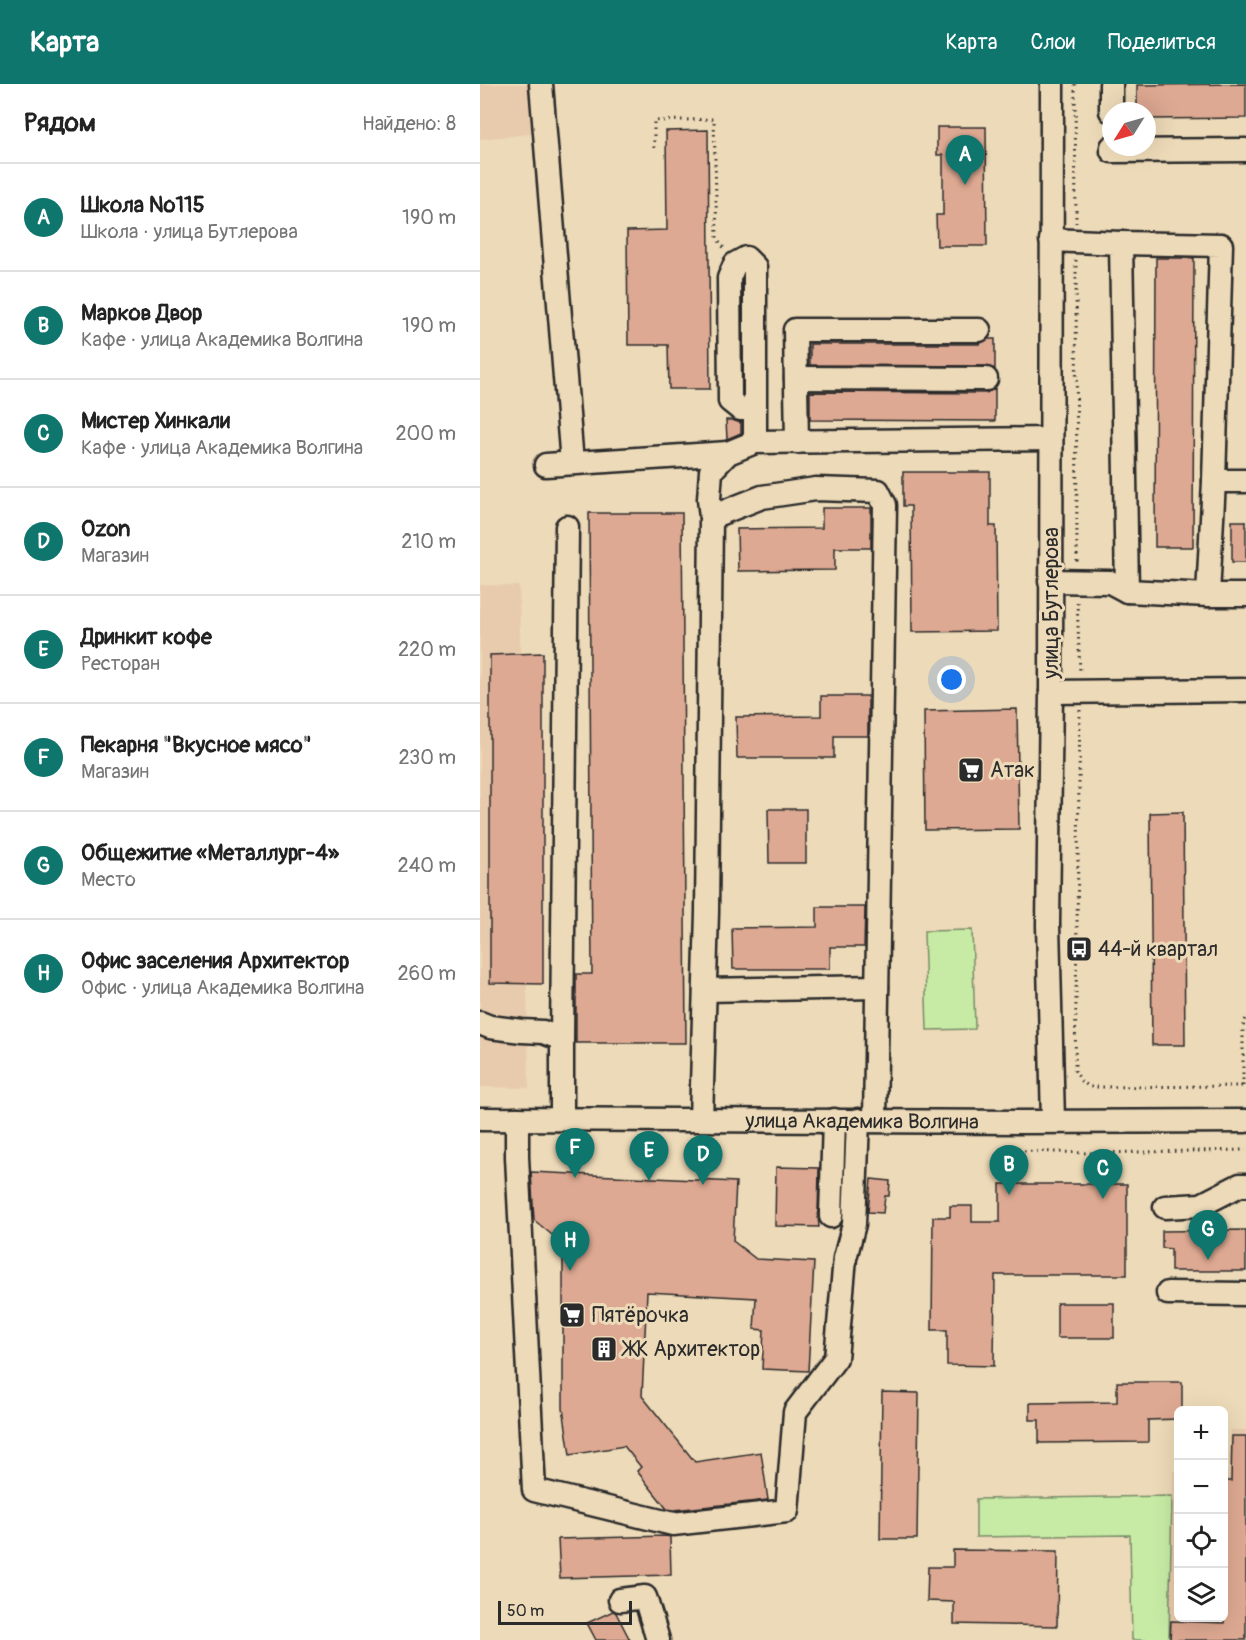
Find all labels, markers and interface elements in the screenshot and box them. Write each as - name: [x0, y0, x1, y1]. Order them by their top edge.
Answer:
- text: Карта: [30, 25, 99, 60]
- text: Карта: [945, 29, 997, 56]
- text: Слои: [1030, 29, 1075, 56]
- text: Поделиться: [1108, 29, 1216, 56]
- north arrow: [1102, 102, 1156, 156]
- text: Рядом: [24, 107, 96, 139]
- text: Найдено: 8: [362, 111, 456, 136]
- pin: A: [946, 135, 984, 185]
- text: Школа №115: [81, 191, 205, 219]
- text: A: [37, 205, 50, 230]
- text: 190 m: [402, 205, 456, 230]
- text: Школа · улица Бутлерова: [81, 219, 298, 244]
- text: Марков Двор: [81, 299, 202, 327]
- text: B: [38, 313, 49, 338]
- text: 190 m: [402, 313, 456, 338]
- text: Кафе · улица Академика Волгина: [81, 327, 363, 352]
- text: Мистер Хинкали: [81, 407, 230, 435]
- text: C: [37, 421, 50, 446]
- text: 200 m: [395, 421, 456, 446]
- text: Кафе · улица Академика Волгина: [81, 435, 363, 460]
- text: Ozon: [81, 515, 130, 543]
- street label: улица Бутлерова: [1038, 527, 1065, 680]
- text: D: [37, 529, 50, 554]
- text: 210 m: [401, 529, 456, 554]
- text: Магазин: [81, 543, 149, 568]
- text: Дринкит кофе: [81, 623, 212, 651]
- text: E: [38, 637, 49, 662]
- text: 220 m: [398, 637, 456, 662]
- text: Ресторан: [81, 651, 160, 676]
- your location: [937, 665, 966, 694]
- text: Пекарня "Вкусное мясо": [81, 731, 312, 759]
- text: F: [37, 745, 50, 770]
- text: 230 m: [399, 745, 456, 770]
- supermarket icon: Атак: [956, 755, 986, 785]
- place label: Атак: [990, 757, 1035, 784]
- text: Магазин: [81, 759, 149, 784]
- text: Общежитие «Металлург-4»: [81, 839, 339, 867]
- text: G: [37, 853, 50, 878]
- text: 240 m: [397, 853, 456, 878]
- text: Место: [81, 867, 136, 892]
- bus stop icon: 44-й квартал: [1064, 934, 1094, 964]
- place label: 44-й квартал: [1098, 936, 1218, 963]
- text: Офис заселения Архитектор: [81, 947, 349, 975]
- text: H: [37, 961, 50, 986]
- text: 260 m: [397, 961, 456, 986]
- text: Офис · улица Академика Волгина: [81, 975, 364, 1000]
- street label: улица Академика Волгина: [744, 1107, 979, 1136]
- pin: F: [556, 1128, 595, 1178]
- pin: E: [630, 1132, 668, 1181]
- pin: D: [684, 1136, 722, 1185]
- pin: B: [990, 1146, 1028, 1195]
- pin: C: [1084, 1150, 1122, 1199]
- pin: G: [1188, 1210, 1228, 1260]
- pin: H: [550, 1222, 590, 1271]
- supermarket icon: Пятёрочка: [557, 1300, 587, 1330]
- place label: Пятёрочка: [592, 1302, 689, 1329]
- building icon: ЖК Архитектор: [589, 1334, 619, 1364]
- place label: ЖК Архитектор: [621, 1336, 760, 1363]
- map controls: [1174, 1406, 1228, 1622]
- button: +: [1174, 1406, 1228, 1460]
- button: −: [1174, 1460, 1228, 1514]
- button: locate: [1174, 1514, 1228, 1568]
- button: layers: [1174, 1568, 1228, 1622]
- scale bar: [498, 1598, 632, 1626]
- text: 50 m: [507, 1601, 544, 1621]

